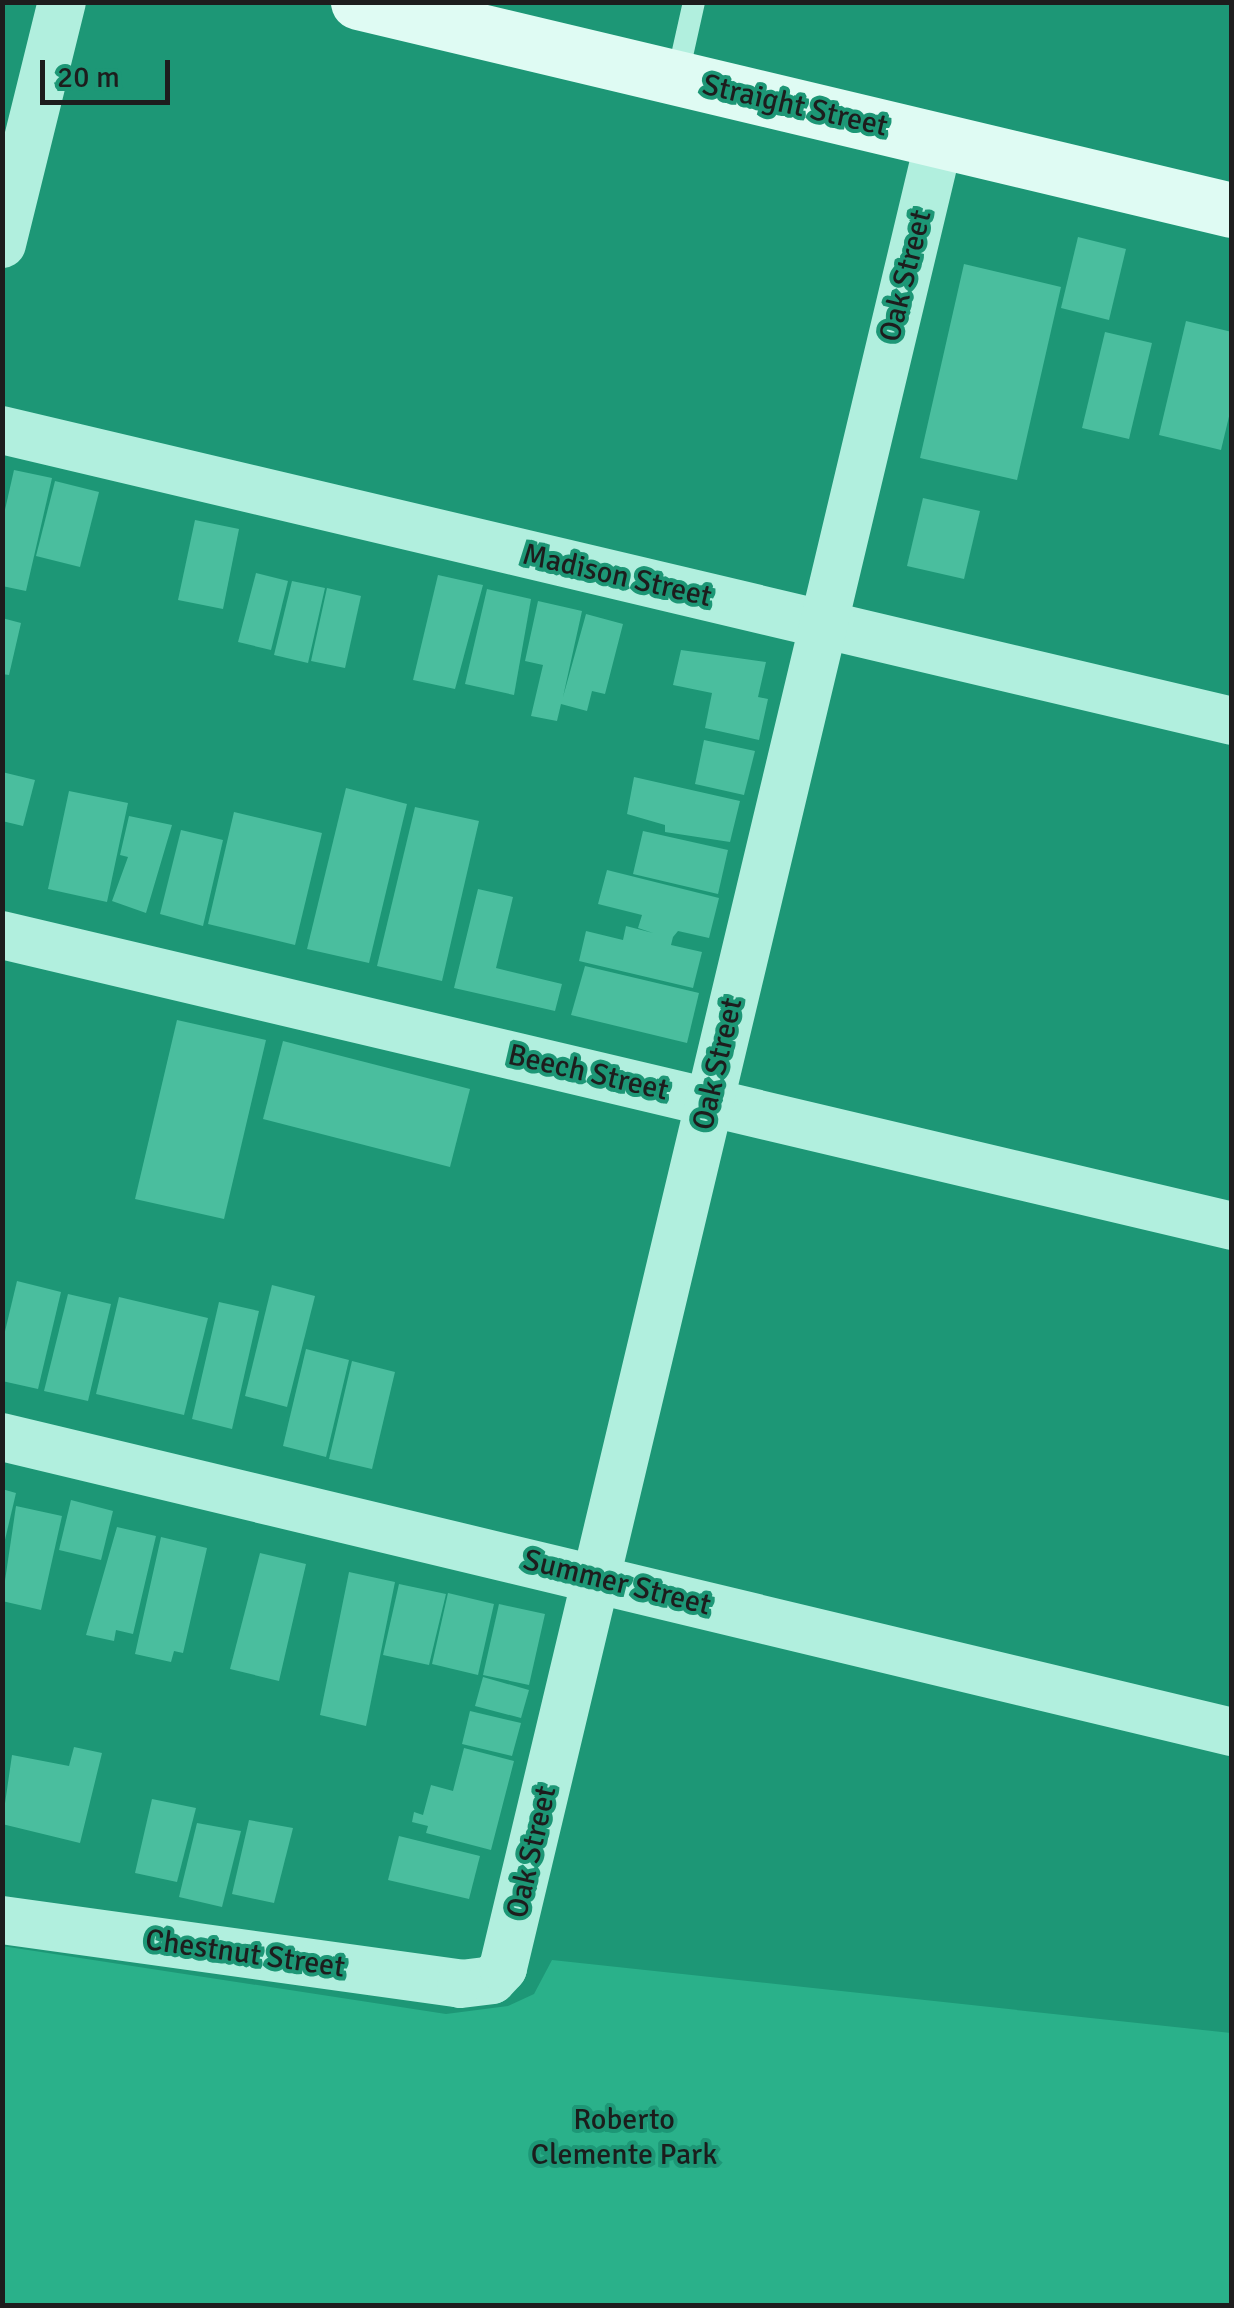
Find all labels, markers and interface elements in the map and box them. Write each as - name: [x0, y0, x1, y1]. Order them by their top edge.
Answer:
- scale bar: [45, 40, 175, 102]
- text: 20 m: [57, 59, 120, 96]
- street label: Straight Street: [699, 67, 891, 145]
- street label: Oak Street: [872, 206, 940, 346]
- street label: Madison Street: [519, 537, 715, 615]
- street label: Oak Street: [685, 994, 751, 1134]
- street label: Beech Street: [504, 1037, 672, 1109]
- street label: Summer Street: [520, 1542, 714, 1624]
- street label: Oak Street: [499, 1782, 565, 1922]
- street label: Chestnut Street: [143, 1922, 347, 1986]
- park label: Roberto Clemente Park: [531, 2102, 717, 2172]

